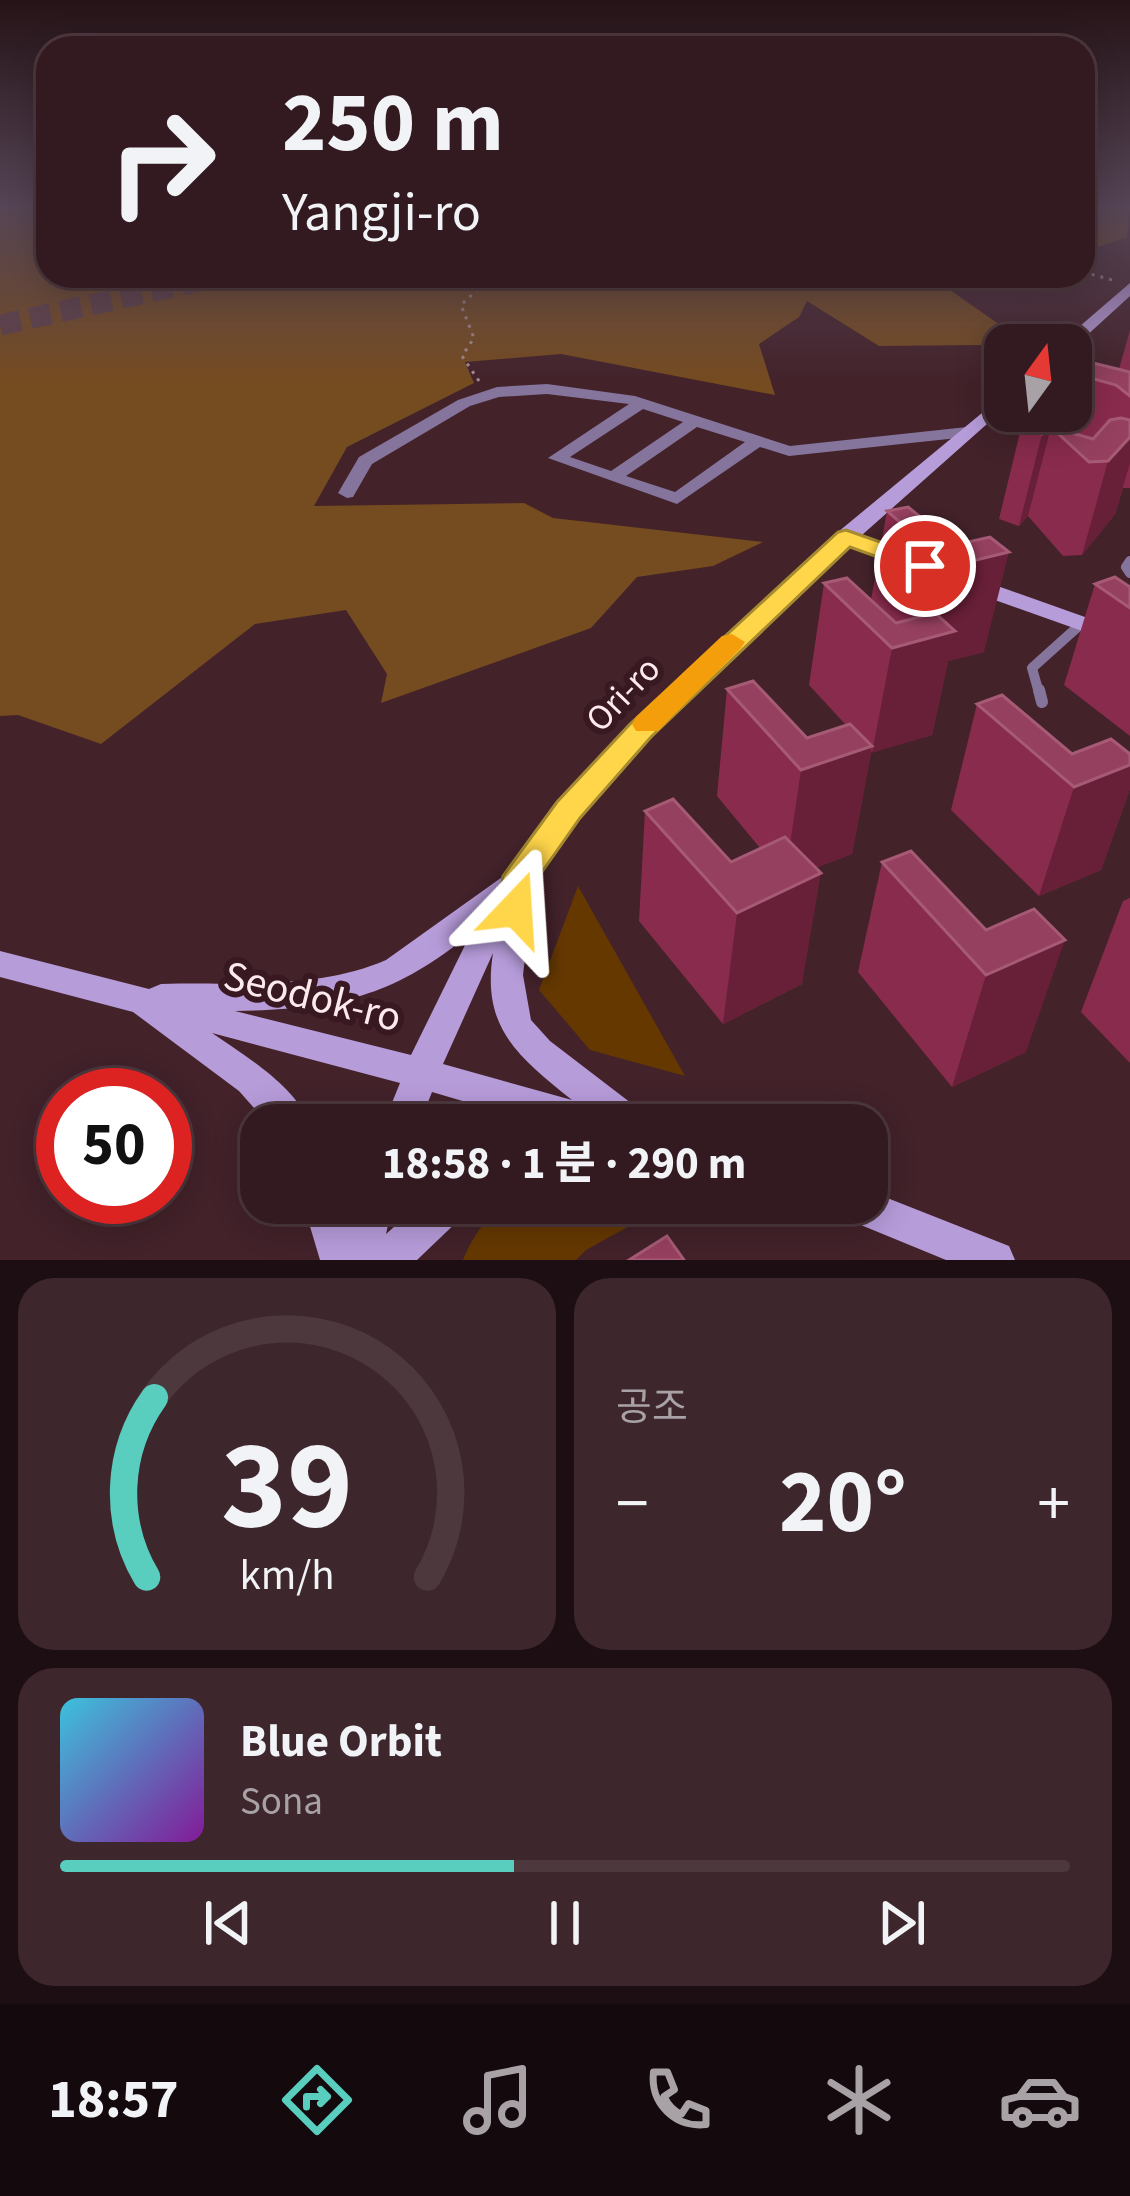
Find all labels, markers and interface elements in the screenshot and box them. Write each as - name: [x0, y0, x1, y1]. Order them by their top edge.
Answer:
- text: 250 m: [282, 64, 504, 184]
- icon: right: [84, 84, 240, 240]
- text: Yangji-ro: [282, 175, 481, 252]
- north arrow: [984, 324, 1092, 432]
- map controls: [984, 324, 1092, 432]
- pin: [874, 515, 976, 617]
- icon: arrive: [892, 533, 958, 599]
- street label: Ori-ro: [574, 645, 672, 743]
- position arrow: [453, 846, 579, 972]
- street label: Seodok-ro: [217, 946, 408, 1048]
- speed limit sign: 50: [36, 1068, 192, 1224]
- text: 18:58 · 1 분 · 290 m: [382, 1132, 746, 1196]
- text: 공조: [616, 1380, 688, 1436]
- text: 39: [221, 1398, 353, 1576]
- text: 20°: [779, 1439, 907, 1567]
- text: −: [616, 1457, 649, 1551]
- text: +: [1037, 1457, 1070, 1551]
- text: km/h: [239, 1545, 335, 1606]
- text: Blue Orbit: [240, 1710, 442, 1774]
- text: Sona: [240, 1774, 323, 1830]
- icon: previous: [195, 1890, 261, 1956]
- icon: pause: [532, 1890, 598, 1956]
- icon: next: [869, 1890, 935, 1956]
- icon: directions: [275, 2058, 359, 2142]
- icon: music: [456, 2058, 540, 2142]
- icon: phone: [636, 2058, 720, 2142]
- icon: climate: [817, 2058, 901, 2142]
- icon: car: [998, 2058, 1082, 2142]
- text: 18:57: [48, 2062, 179, 2139]

